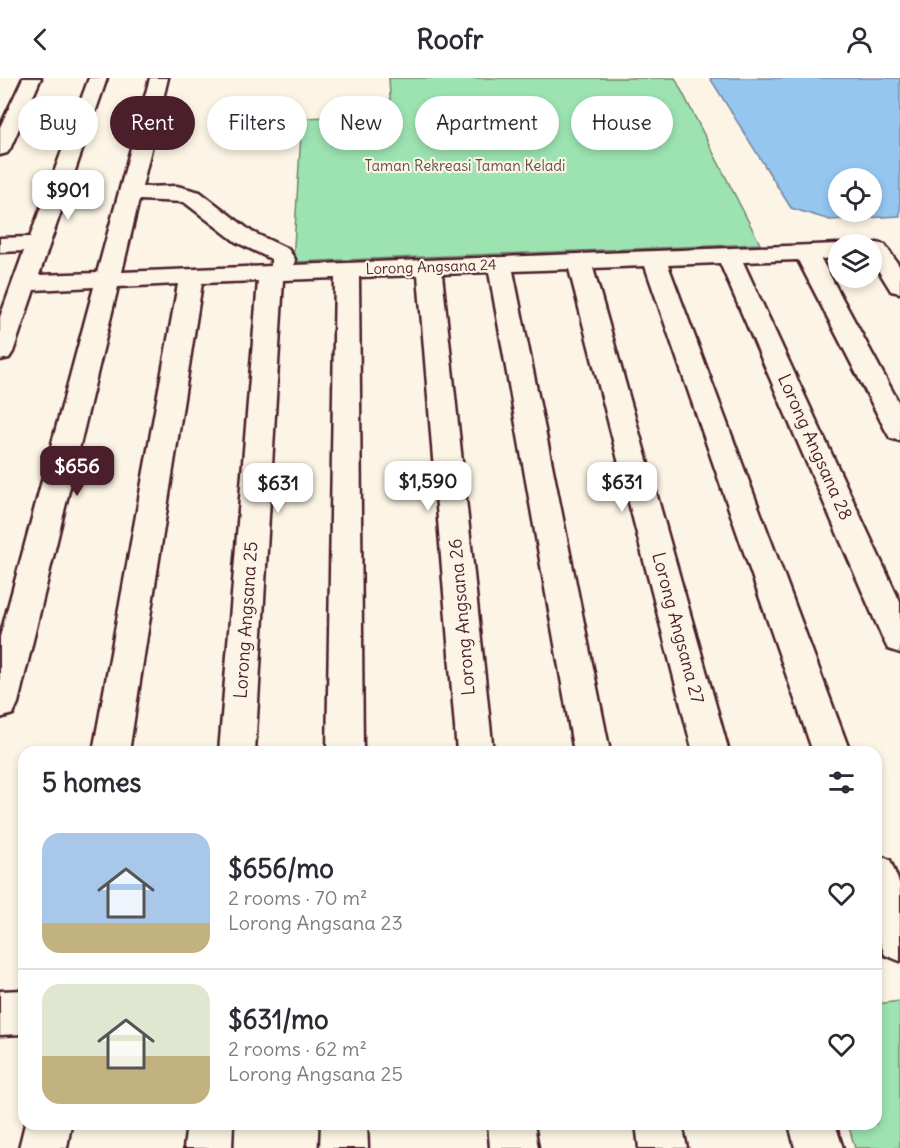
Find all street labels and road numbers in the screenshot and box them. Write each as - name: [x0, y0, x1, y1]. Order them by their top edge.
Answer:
- street label: Lorong Angsana 24: [365, 255, 497, 278]
- street label: Lorong Angsana 28: [773, 370, 858, 523]
- street label: Lorong Angsana 26: [443, 538, 480, 696]
- street label: Lorong Angsana 25: [229, 541, 262, 699]
- street label: Lorong Angsana 27: [647, 550, 710, 706]

